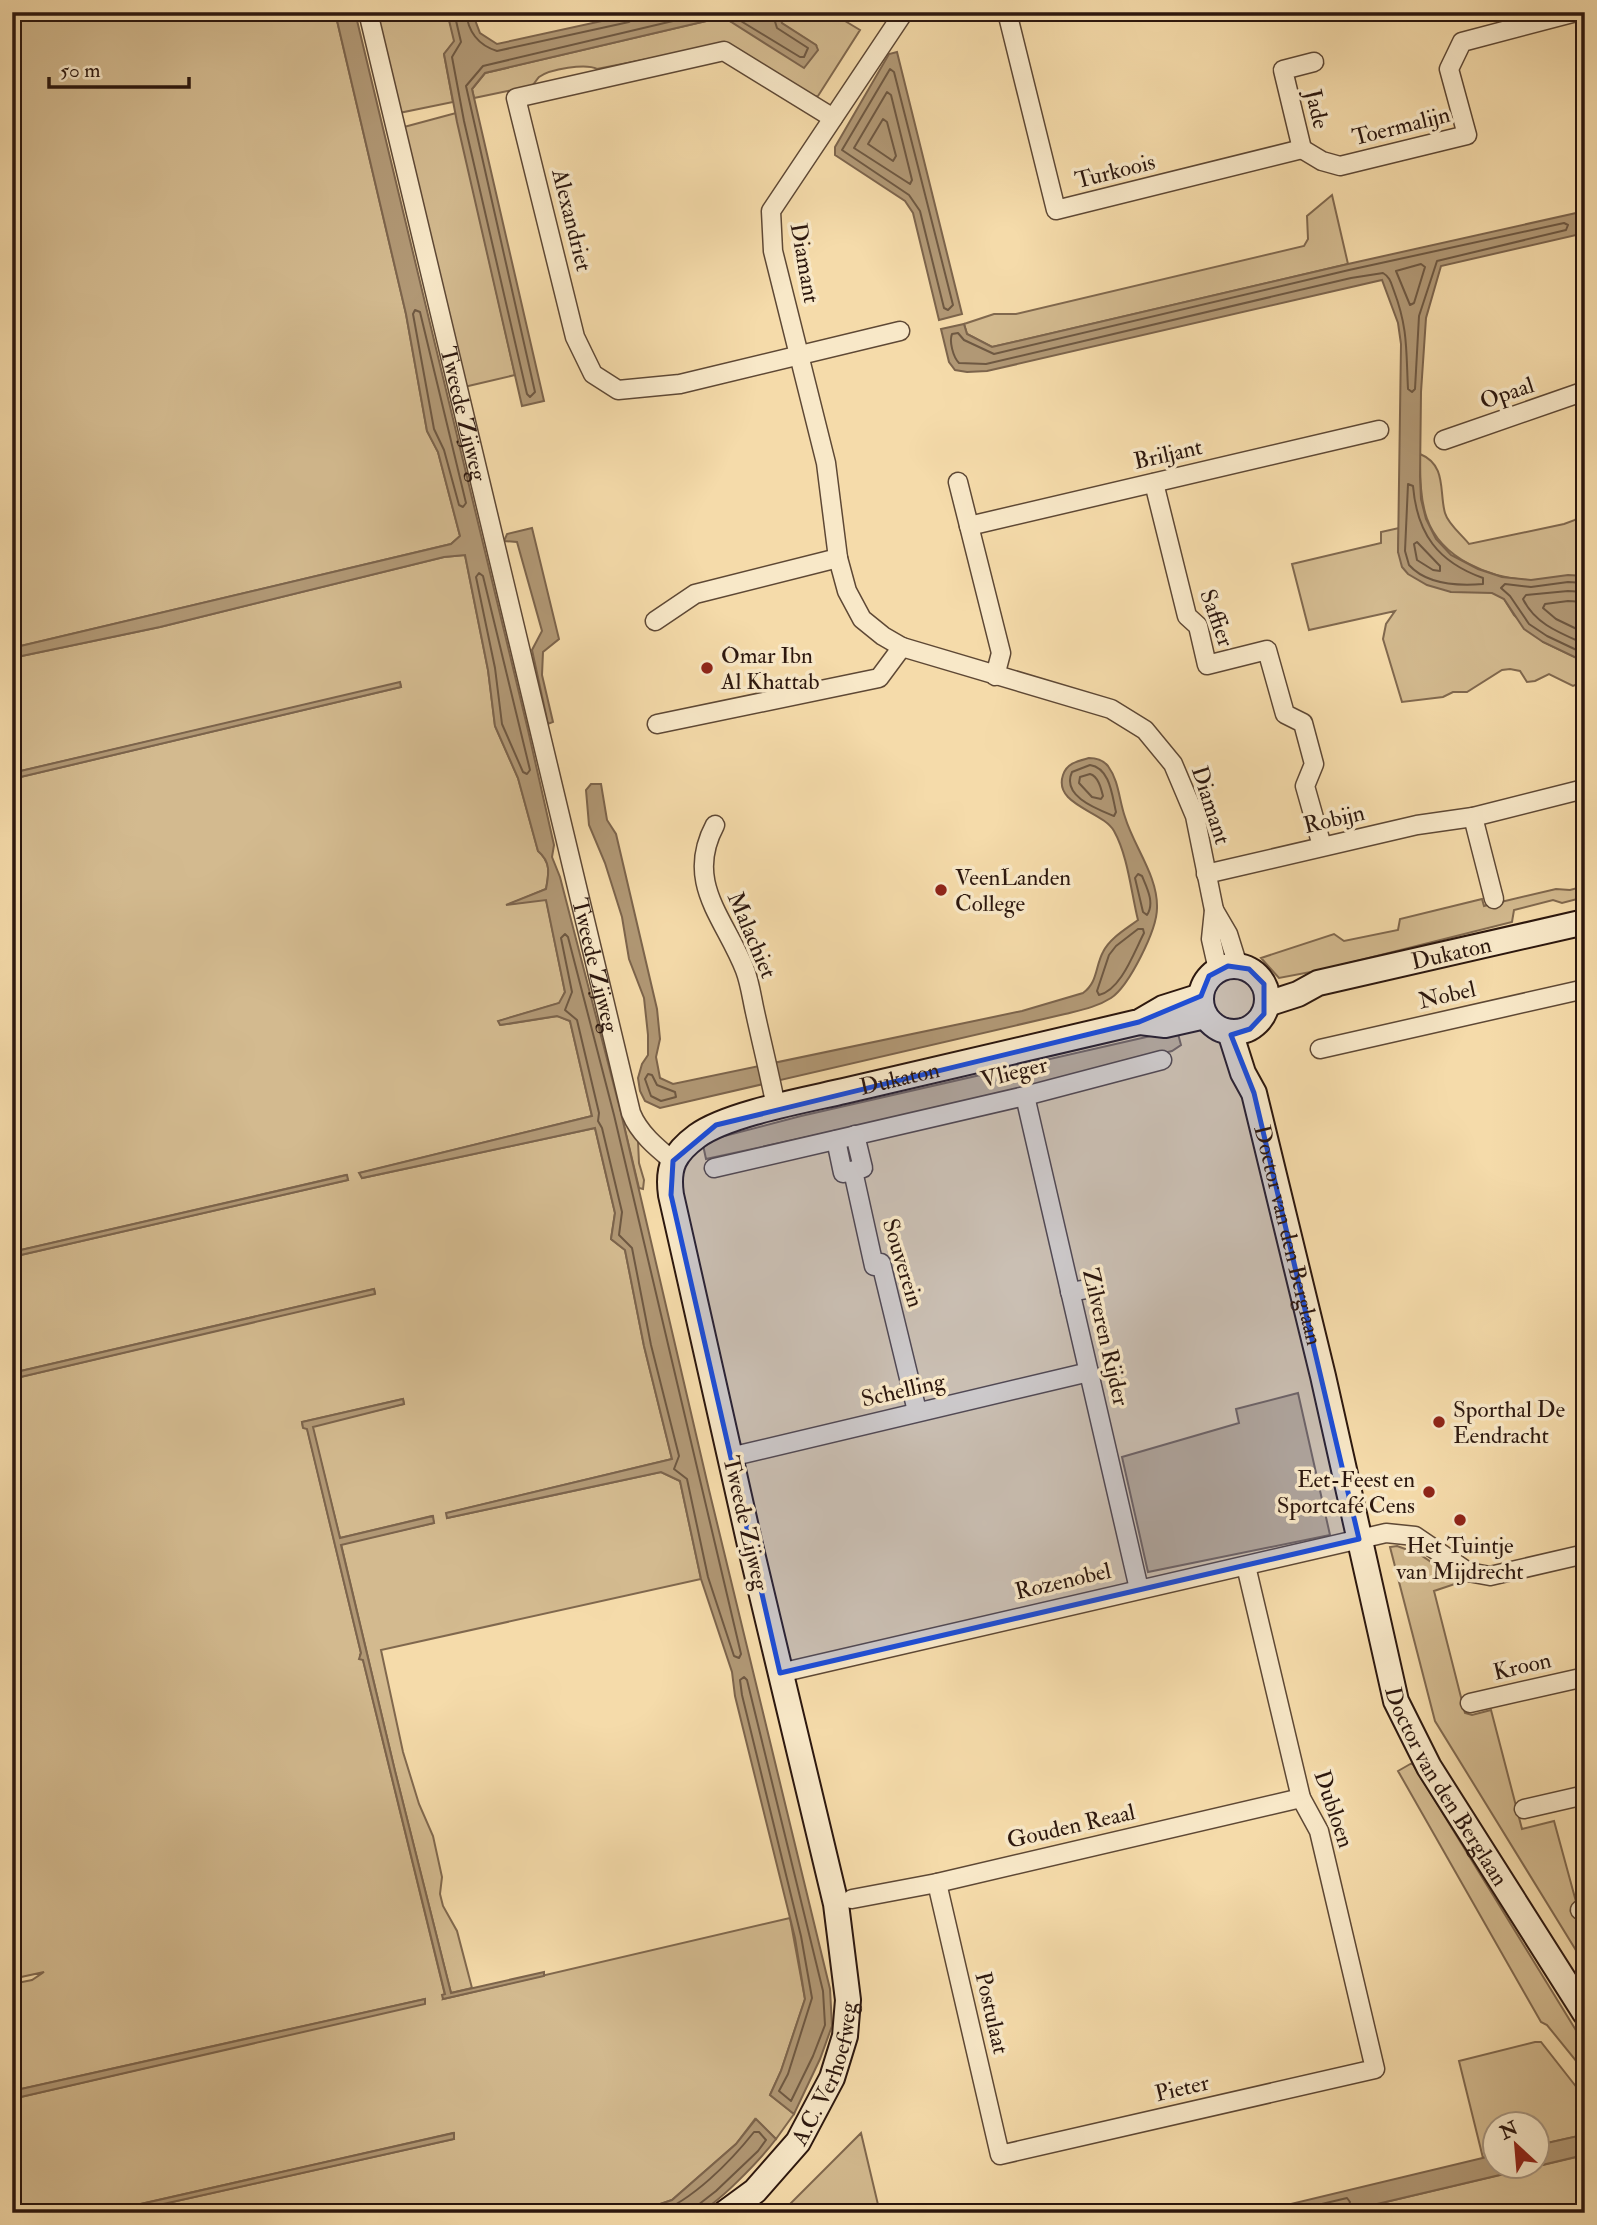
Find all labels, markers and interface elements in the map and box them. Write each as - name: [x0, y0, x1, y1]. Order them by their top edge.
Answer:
- scale bar: [49, 46, 189, 90]
- text: 50 m: [60, 57, 101, 84]
- street label: Jade: [1298, 86, 1336, 132]
- street label: Toermalijn: [1349, 100, 1453, 152]
- street label: Turkoois: [1072, 147, 1158, 195]
- street label: Alexandriet: [545, 165, 599, 274]
- street label: Diamant: [784, 221, 826, 305]
- street label: Tweede Zijweg: [434, 344, 494, 484]
- street label: Opaal: [1476, 370, 1538, 417]
- street label: Briljant: [1131, 432, 1205, 476]
- street label: Saffier: [1193, 585, 1241, 651]
- place label: Omar Ibn Al Khattab: [720, 641, 820, 696]
- marker: Omar Ibn Al Khattab: [699, 660, 715, 676]
- street label: Diamant: [1185, 762, 1237, 848]
- street label: Robijn: [1301, 798, 1367, 840]
- place label: VeenLanden College: [955, 863, 1071, 918]
- marker: VeenLanden College: [933, 882, 949, 898]
- street label: Malachiet: [721, 887, 783, 983]
- street label: Tweede Zijweg: [566, 895, 626, 1036]
- street label: Dukaton: [1408, 929, 1494, 976]
- street label: Nobel: [1416, 974, 1479, 1016]
- street label: Vlieger: [978, 1050, 1051, 1094]
- street label: Dukaton: [857, 1055, 942, 1101]
- street label: Doctor van den Berglaan: [1248, 1122, 1329, 1348]
- street label: Souverein: [876, 1215, 930, 1311]
- street label: Zilveren Rijder: [1076, 1265, 1136, 1409]
- street label: Schelling: [858, 1366, 948, 1414]
- place label: Sporthal De Eendracht: [1453, 1395, 1566, 1450]
- marker: Sporthal De Eendracht: [1431, 1414, 1447, 1430]
- street label: Tweede Zijweg: [716, 1453, 776, 1594]
- place label: Eet-Feest en Sportcafé Cens: [1277, 1465, 1415, 1521]
- marker: Eet-Feest en Sportcafé Cens: [1421, 1484, 1437, 1500]
- marker: Het Tuintje van Mijdrecht: [1452, 1512, 1468, 1528]
- place label: Het Tuintje van Mijdrecht: [1395, 1531, 1524, 1586]
- street label: Rozenobel: [1012, 1556, 1114, 1606]
- street label: Kroon: [1490, 1645, 1554, 1687]
- street label: Doctor van den Berglaan: [1379, 1684, 1515, 1891]
- street label: Dubloen: [1307, 1766, 1361, 1852]
- street label: Gouden Reaal: [1004, 1797, 1138, 1855]
- street label: Postulaat: [968, 1969, 1016, 2057]
- street label: A.C. Verhoefweg: [784, 2000, 862, 2151]
- street label: Pieter: [1152, 2068, 1212, 2108]
- north arrow: [1482, 2110, 1552, 2180]
- text: N: [1495, 2116, 1523, 2146]

